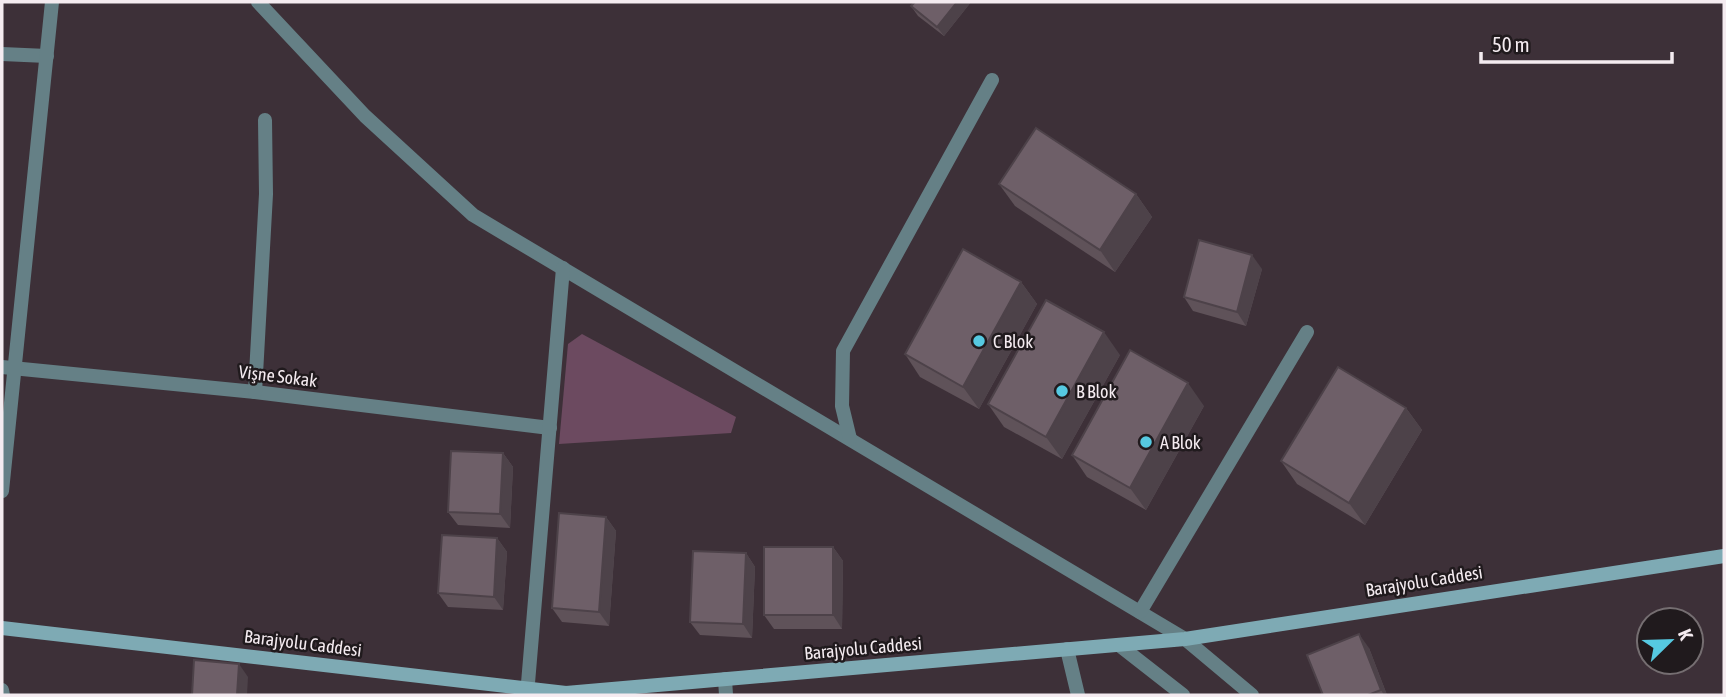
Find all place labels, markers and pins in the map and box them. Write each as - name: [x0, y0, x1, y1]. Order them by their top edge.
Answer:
- place label: C Blok: [993, 331, 1033, 352]
- marker: C Blok: [971, 333, 987, 349]
- place label: B Blok: [1076, 381, 1117, 402]
- marker: B Blok: [1054, 383, 1070, 399]
- place label: A Blok: [1160, 432, 1201, 453]
- marker: A Blok: [1138, 434, 1154, 450]

